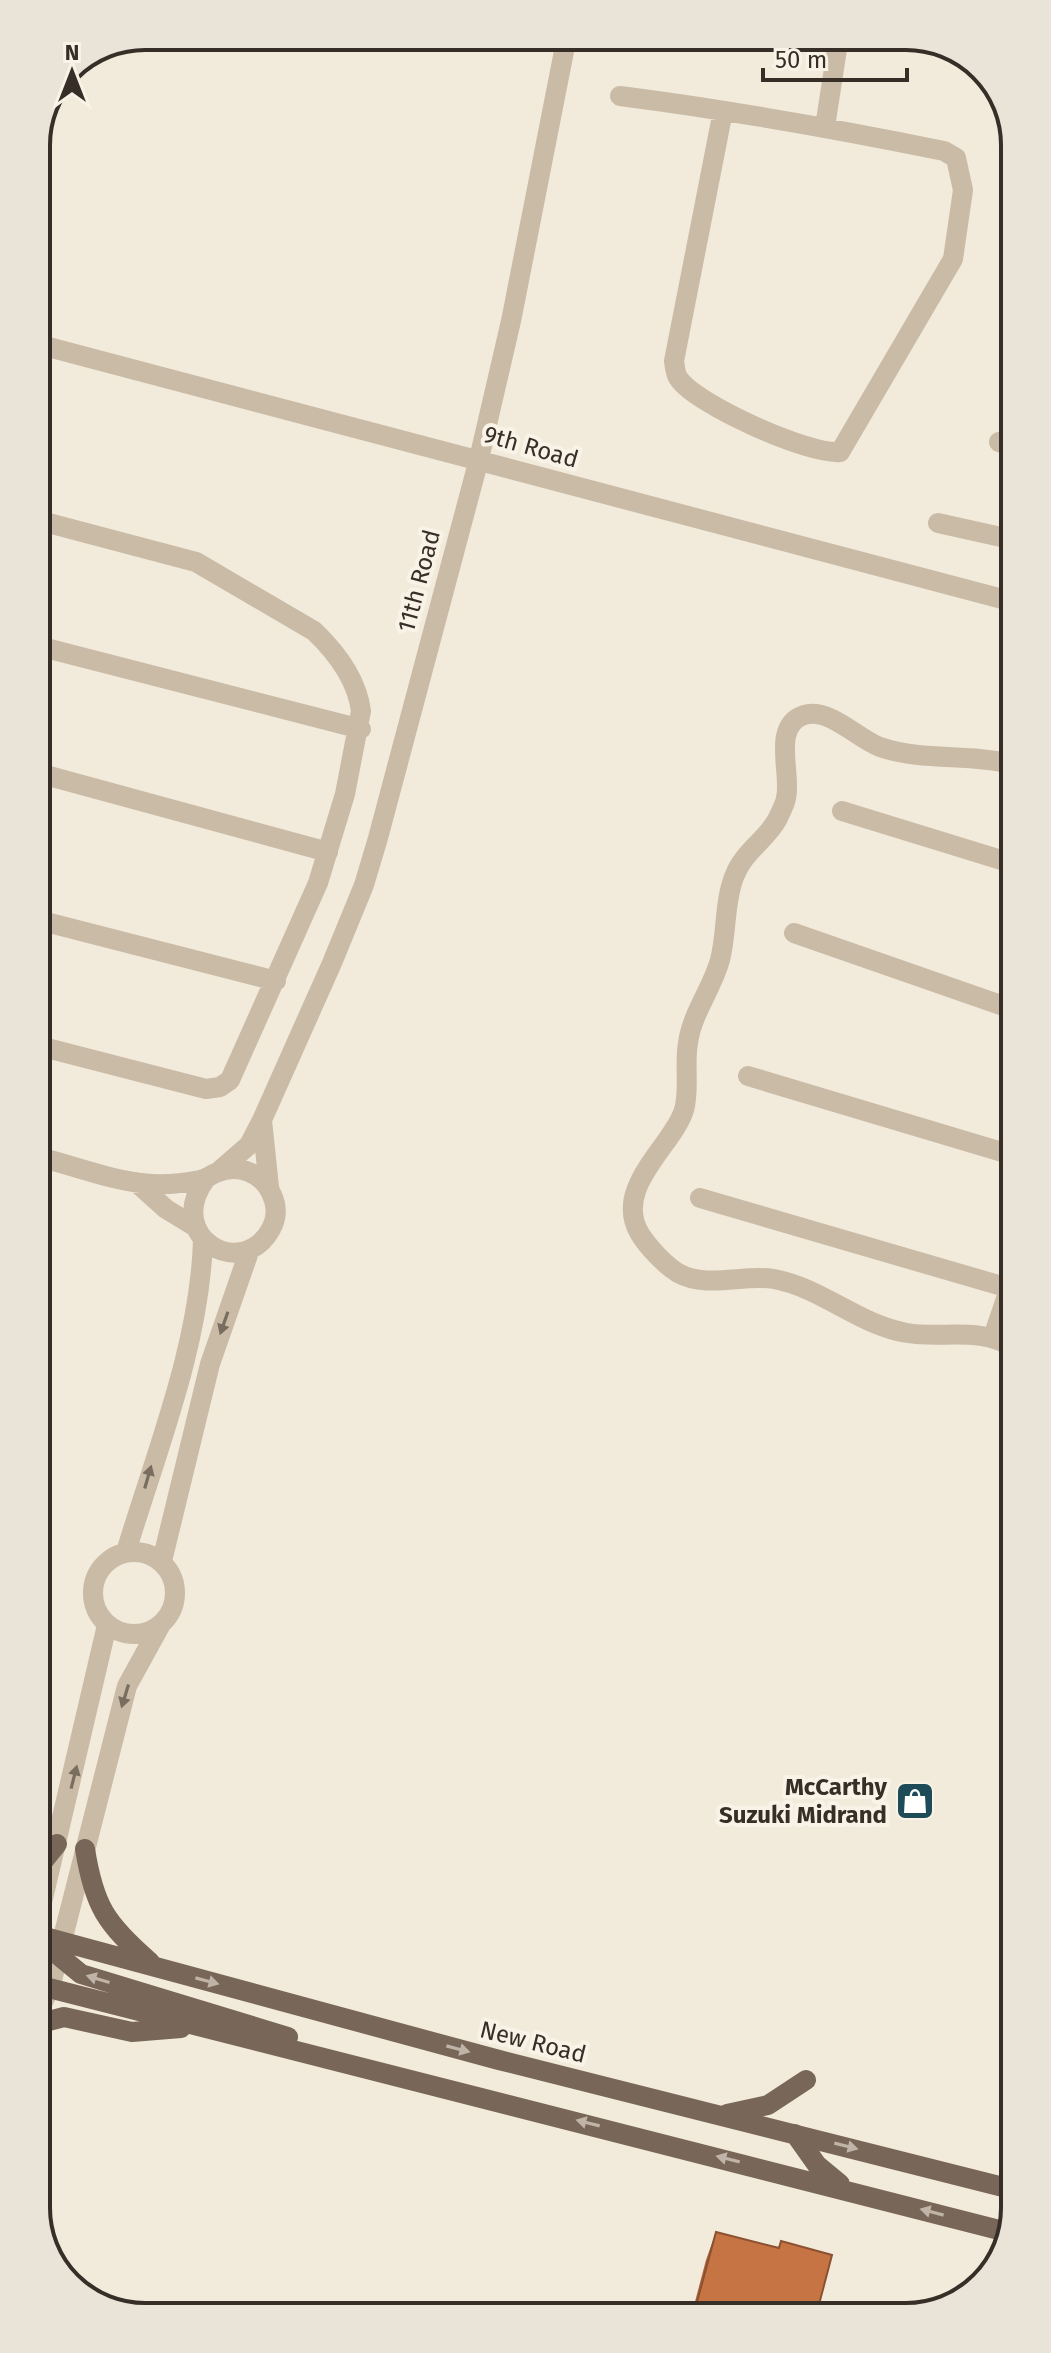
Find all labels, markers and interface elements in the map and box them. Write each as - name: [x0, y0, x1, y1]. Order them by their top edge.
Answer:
- north arrow: [32, 32, 112, 112]
- scale bar: [763, 32, 907, 82]
- text: N: [65, 39, 79, 66]
- text: 50 m: [775, 46, 827, 74]
- street label: 9th Road: [480, 420, 582, 474]
- street label: 11th Road: [392, 527, 446, 635]
- one-way arrow: [218, 1311, 230, 1335]
- one-way arrow: [142, 1464, 155, 1488]
- one-way arrow: [118, 1684, 131, 1708]
- one-way arrow: [68, 1764, 80, 1789]
- place label: McCarthy Suzuki Midrand: [719, 1773, 888, 1829]
- shop icon: McCarthy Suzuki Midrand: [894, 1780, 936, 1822]
- one-way arrow: [86, 1972, 110, 1985]
- one-way arrow: [196, 1975, 220, 1988]
- street label: New Road: [477, 2015, 589, 2069]
- one-way arrow: [447, 2043, 471, 2056]
- one-way arrow: [575, 2117, 600, 2129]
- one-way arrow: [834, 2141, 859, 2153]
- one-way arrow: [715, 2152, 740, 2164]
- one-way arrow: [919, 2205, 944, 2217]

